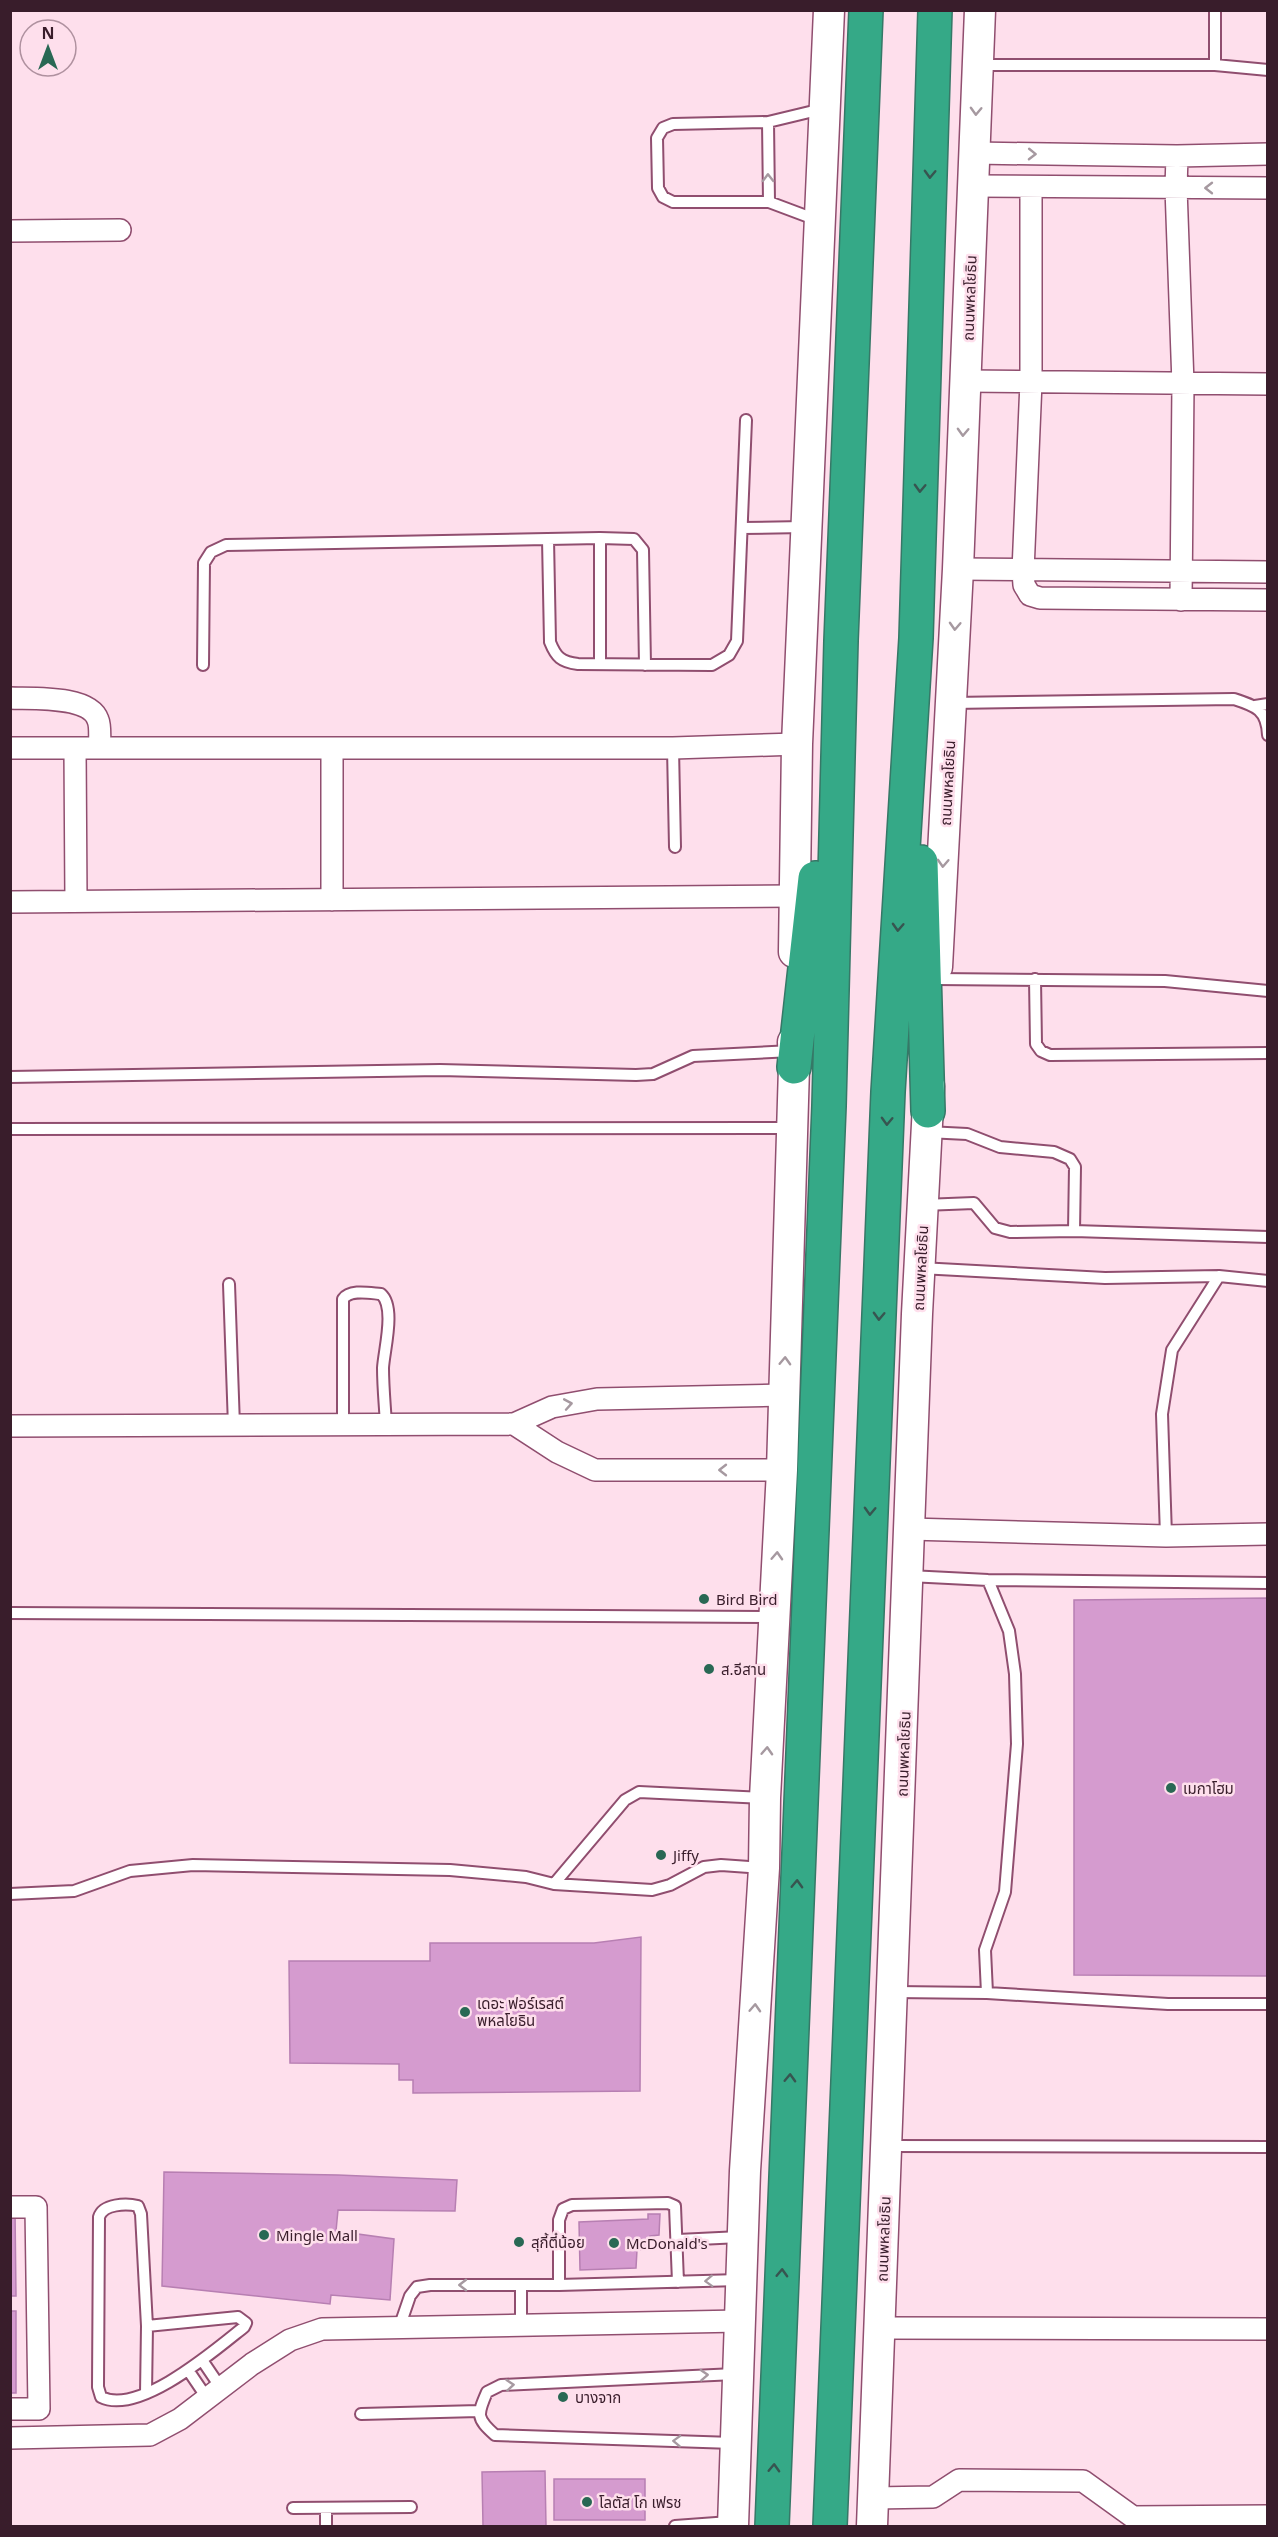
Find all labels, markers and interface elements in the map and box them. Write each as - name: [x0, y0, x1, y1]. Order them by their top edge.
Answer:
- north arrow: [18, 18, 78, 78]
- text: N: [41, 22, 55, 44]
- one-way arrow: [969, 106, 982, 115]
- one-way arrow: [1028, 148, 1037, 160]
- one-way arrow: [924, 169, 937, 178]
- one-way arrow: [762, 173, 774, 182]
- one-way arrow: [1205, 182, 1214, 194]
- street label: ถนนพหลโยธิน: [958, 255, 980, 341]
- one-way arrow: [957, 427, 970, 436]
- one-way arrow: [914, 483, 927, 492]
- one-way arrow: [949, 622, 962, 631]
- street label: ถนนพหลโยธิน: [935, 740, 959, 826]
- one-way arrow: [936, 859, 949, 868]
- one-way arrow: [892, 922, 905, 931]
- one-way arrow: [881, 1117, 894, 1126]
- street label: ถนนพหลโยธิน: [908, 1225, 932, 1311]
- one-way arrow: [872, 1312, 885, 1321]
- one-way arrow: [779, 1356, 792, 1365]
- one-way arrow: [563, 1398, 573, 1411]
- one-way arrow: [719, 1464, 728, 1476]
- one-way arrow: [864, 1507, 877, 1516]
- one-way arrow: [771, 1551, 784, 1560]
- place label: Bird Bird: [716, 1589, 777, 1609]
- marker: Bird Bird: [697, 1592, 711, 1606]
- place label: ส.อีสาน: [721, 1659, 766, 1679]
- marker: ส.อีสาน: [702, 1662, 716, 1676]
- street label: ถนนพหลโยธิน: [892, 1711, 914, 1797]
- one-way arrow: [761, 1746, 774, 1755]
- place label: เมกาโฮม: [1183, 1778, 1234, 1798]
- marker: เมกาโฮม: [1164, 1781, 1178, 1795]
- place label: Jiffy: [671, 1845, 699, 1865]
- marker: Jiffy: [654, 1848, 668, 1862]
- one-way arrow: [791, 1879, 804, 1888]
- place label: เดอะ ฟอร์เรสต์ พหลโยธิน: [477, 1993, 564, 2030]
- one-way arrow: [748, 2004, 761, 2013]
- marker: เดอะ ฟอร์เรสต์ พหลโยธิน: [458, 2005, 472, 2019]
- one-way arrow: [783, 2074, 796, 2083]
- street label: ถนนพหลโยธิน: [872, 2196, 894, 2282]
- place label: Mingle Mall: [276, 2225, 358, 2245]
- marker: Mingle Mall: [257, 2228, 271, 2242]
- place label: สุกี้ตี๋น้อย: [531, 2232, 585, 2252]
- place label: McDonald's: [626, 2233, 708, 2253]
- marker: สุกี้ตี๋น้อย: [512, 2235, 526, 2249]
- marker: McDonald's: [607, 2236, 621, 2250]
- one-way arrow: [775, 2269, 788, 2278]
- one-way arrow: [705, 2275, 714, 2287]
- one-way arrow: [458, 2279, 467, 2291]
- one-way arrow: [700, 2369, 709, 2382]
- one-way arrow: [505, 2379, 514, 2392]
- place label: บางจาก: [575, 2387, 621, 2407]
- marker: บางจาก: [556, 2390, 570, 2404]
- one-way arrow: [673, 2435, 682, 2447]
- one-way arrow: [768, 2464, 780, 2473]
- place label: โลตัส โก เฟรช: [599, 2492, 682, 2512]
- marker: โลตัส โก เฟรช: [580, 2495, 594, 2509]

